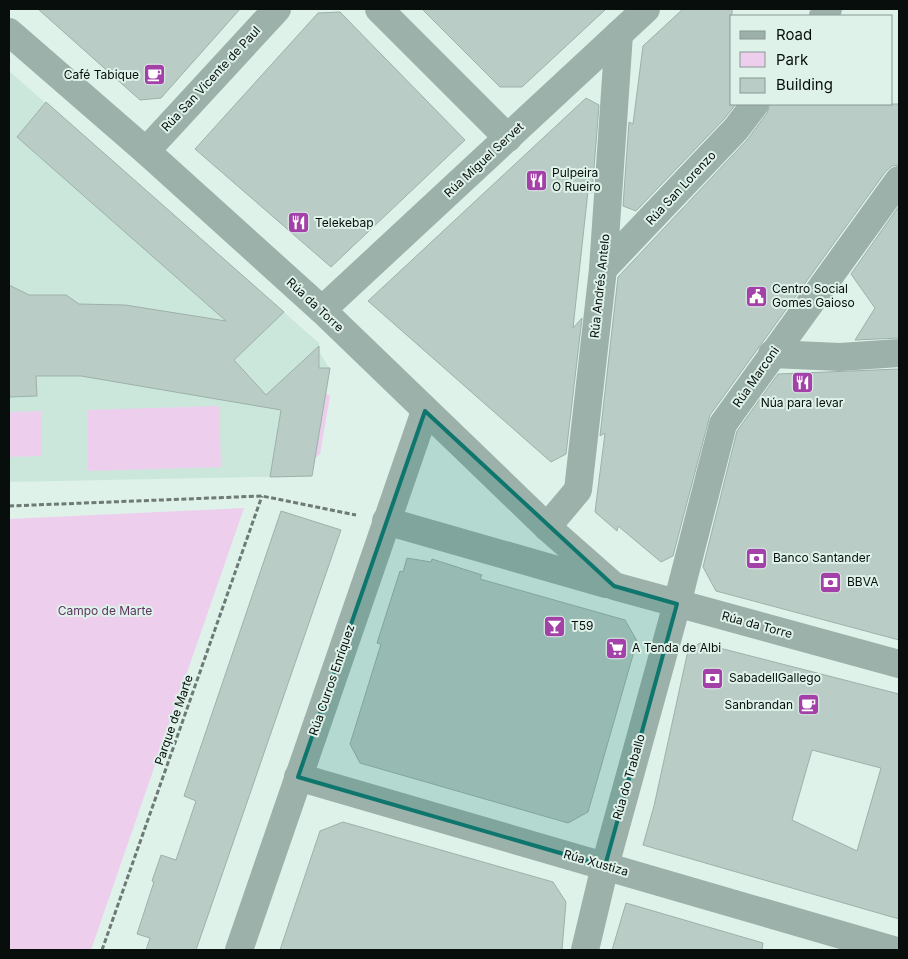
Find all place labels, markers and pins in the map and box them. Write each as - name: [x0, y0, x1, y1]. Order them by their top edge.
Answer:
- cafe icon: Café Tabique: [143, 63, 167, 87]
- place label: Café Tabique: [64, 67, 139, 82]
- place label: Pulpeira O Rueiro: [552, 165, 601, 194]
- restaurant icon: Pulpeira O Rueiro: [524, 168, 548, 192]
- restaurant icon: Telekebap: [287, 211, 311, 235]
- place label: Telekebap: [315, 215, 374, 230]
- place label: Centro Social Gomes Gaioso: [772, 281, 855, 310]
- public building icon: Centro Social Gomes Gaioso: [744, 284, 768, 308]
- restaurant icon: Núa para levar: [790, 370, 814, 394]
- place label: Núa para levar: [761, 395, 844, 410]
- bank icon: Banco Santander: [745, 546, 769, 570]
- place label: Banco Santander: [773, 550, 871, 565]
- bank icon: BBVA: [819, 570, 843, 594]
- place label: BBVA: [847, 574, 878, 589]
- bar icon: T59: [543, 614, 567, 638]
- place label: T59: [571, 618, 593, 633]
- supermarket icon: A Tenda de Albi: [604, 636, 628, 660]
- place label: A Tenda de Albi: [632, 640, 721, 655]
- bank icon: SabadellGallego: [701, 666, 725, 690]
- place label: SabadellGallego: [729, 670, 821, 685]
- cafe icon: Sanbrandan: [797, 693, 821, 717]
- place label: Sanbrandan: [725, 697, 793, 712]

